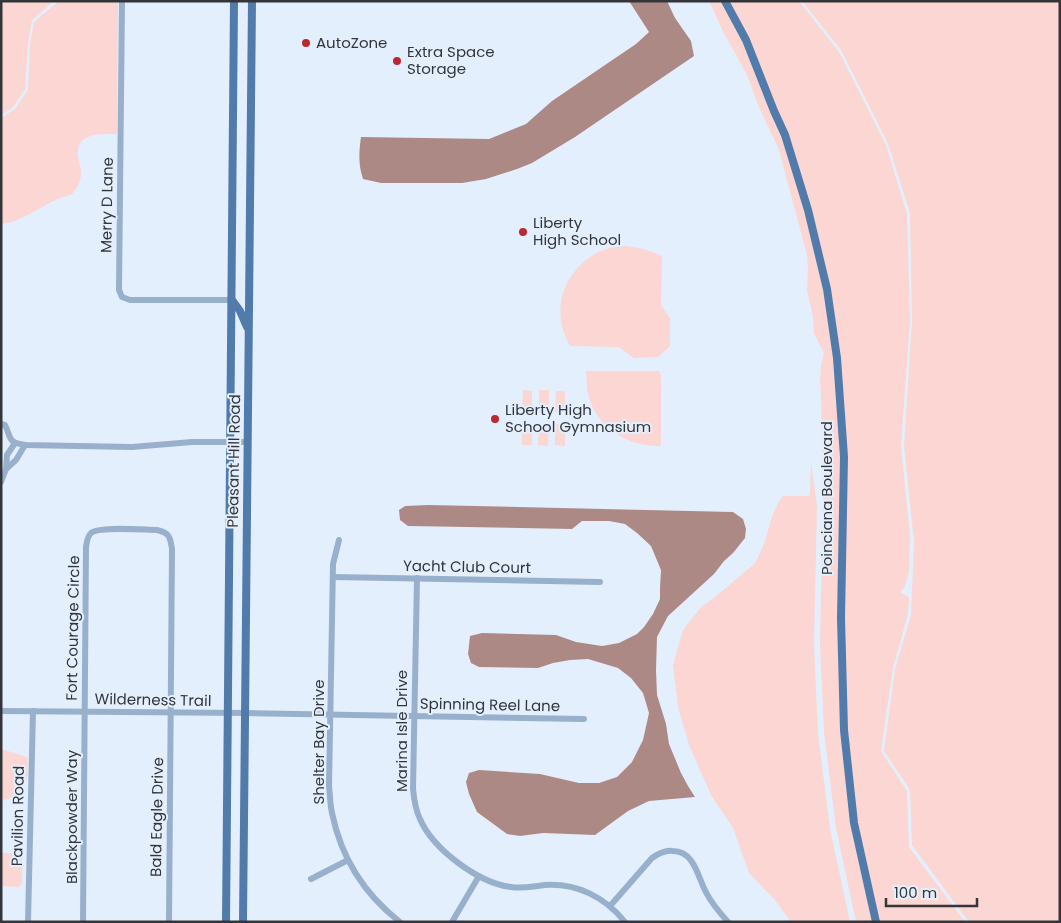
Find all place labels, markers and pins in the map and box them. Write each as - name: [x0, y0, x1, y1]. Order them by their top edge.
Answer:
- place label: AutoZone: [316, 32, 387, 53]
- marker: AutoZone: [300, 37, 312, 49]
- place label: Extra Space Storage: [407, 41, 495, 79]
- marker: Extra Space Storage: [391, 55, 403, 67]
- place label: Liberty High School: [533, 212, 621, 250]
- marker: Liberty High School: [517, 226, 529, 238]
- place label: Liberty High School Gymnasium: [505, 399, 651, 437]
- marker: Liberty High School Gymnasium: [489, 413, 501, 425]

